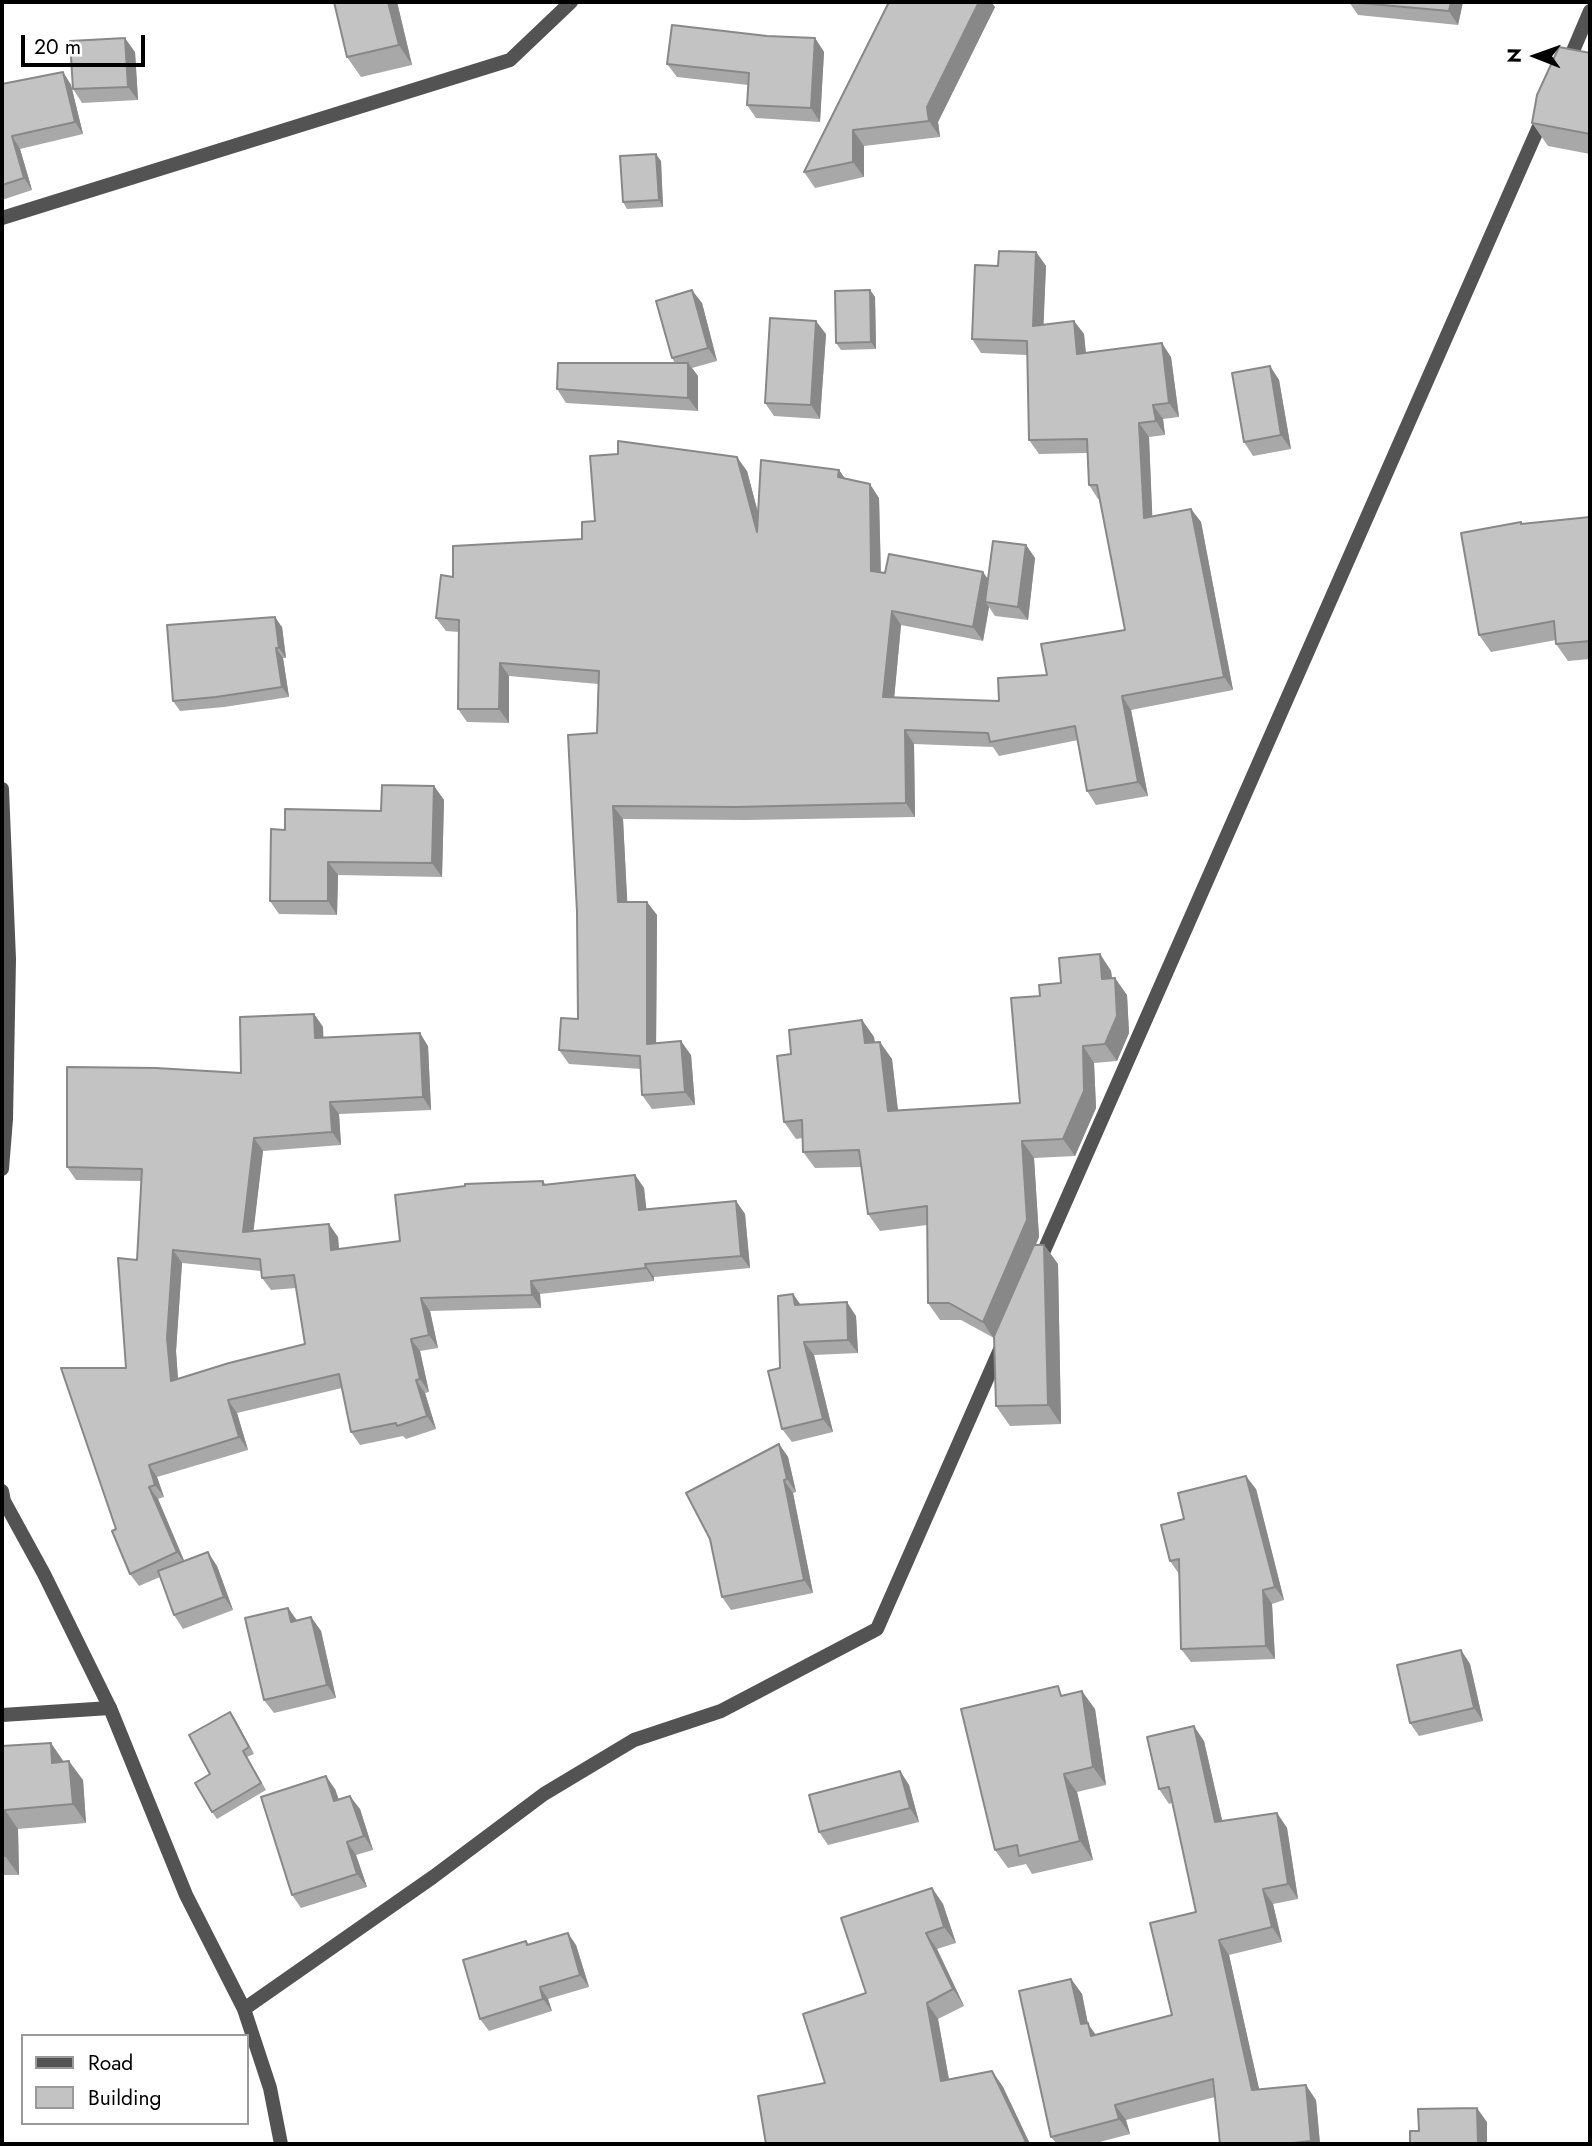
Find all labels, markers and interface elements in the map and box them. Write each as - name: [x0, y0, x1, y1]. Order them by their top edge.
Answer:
- scale bar: [24, 21, 149, 65]
- north arrow: [1501, 21, 1571, 91]
- text: 20 m: [34, 32, 81, 62]
- text: N: [1501, 48, 1528, 63]
- legend: [21, 2034, 248, 2125]
- text: Road: [88, 2048, 133, 2078]
- text: Building: [88, 2083, 161, 2113]

